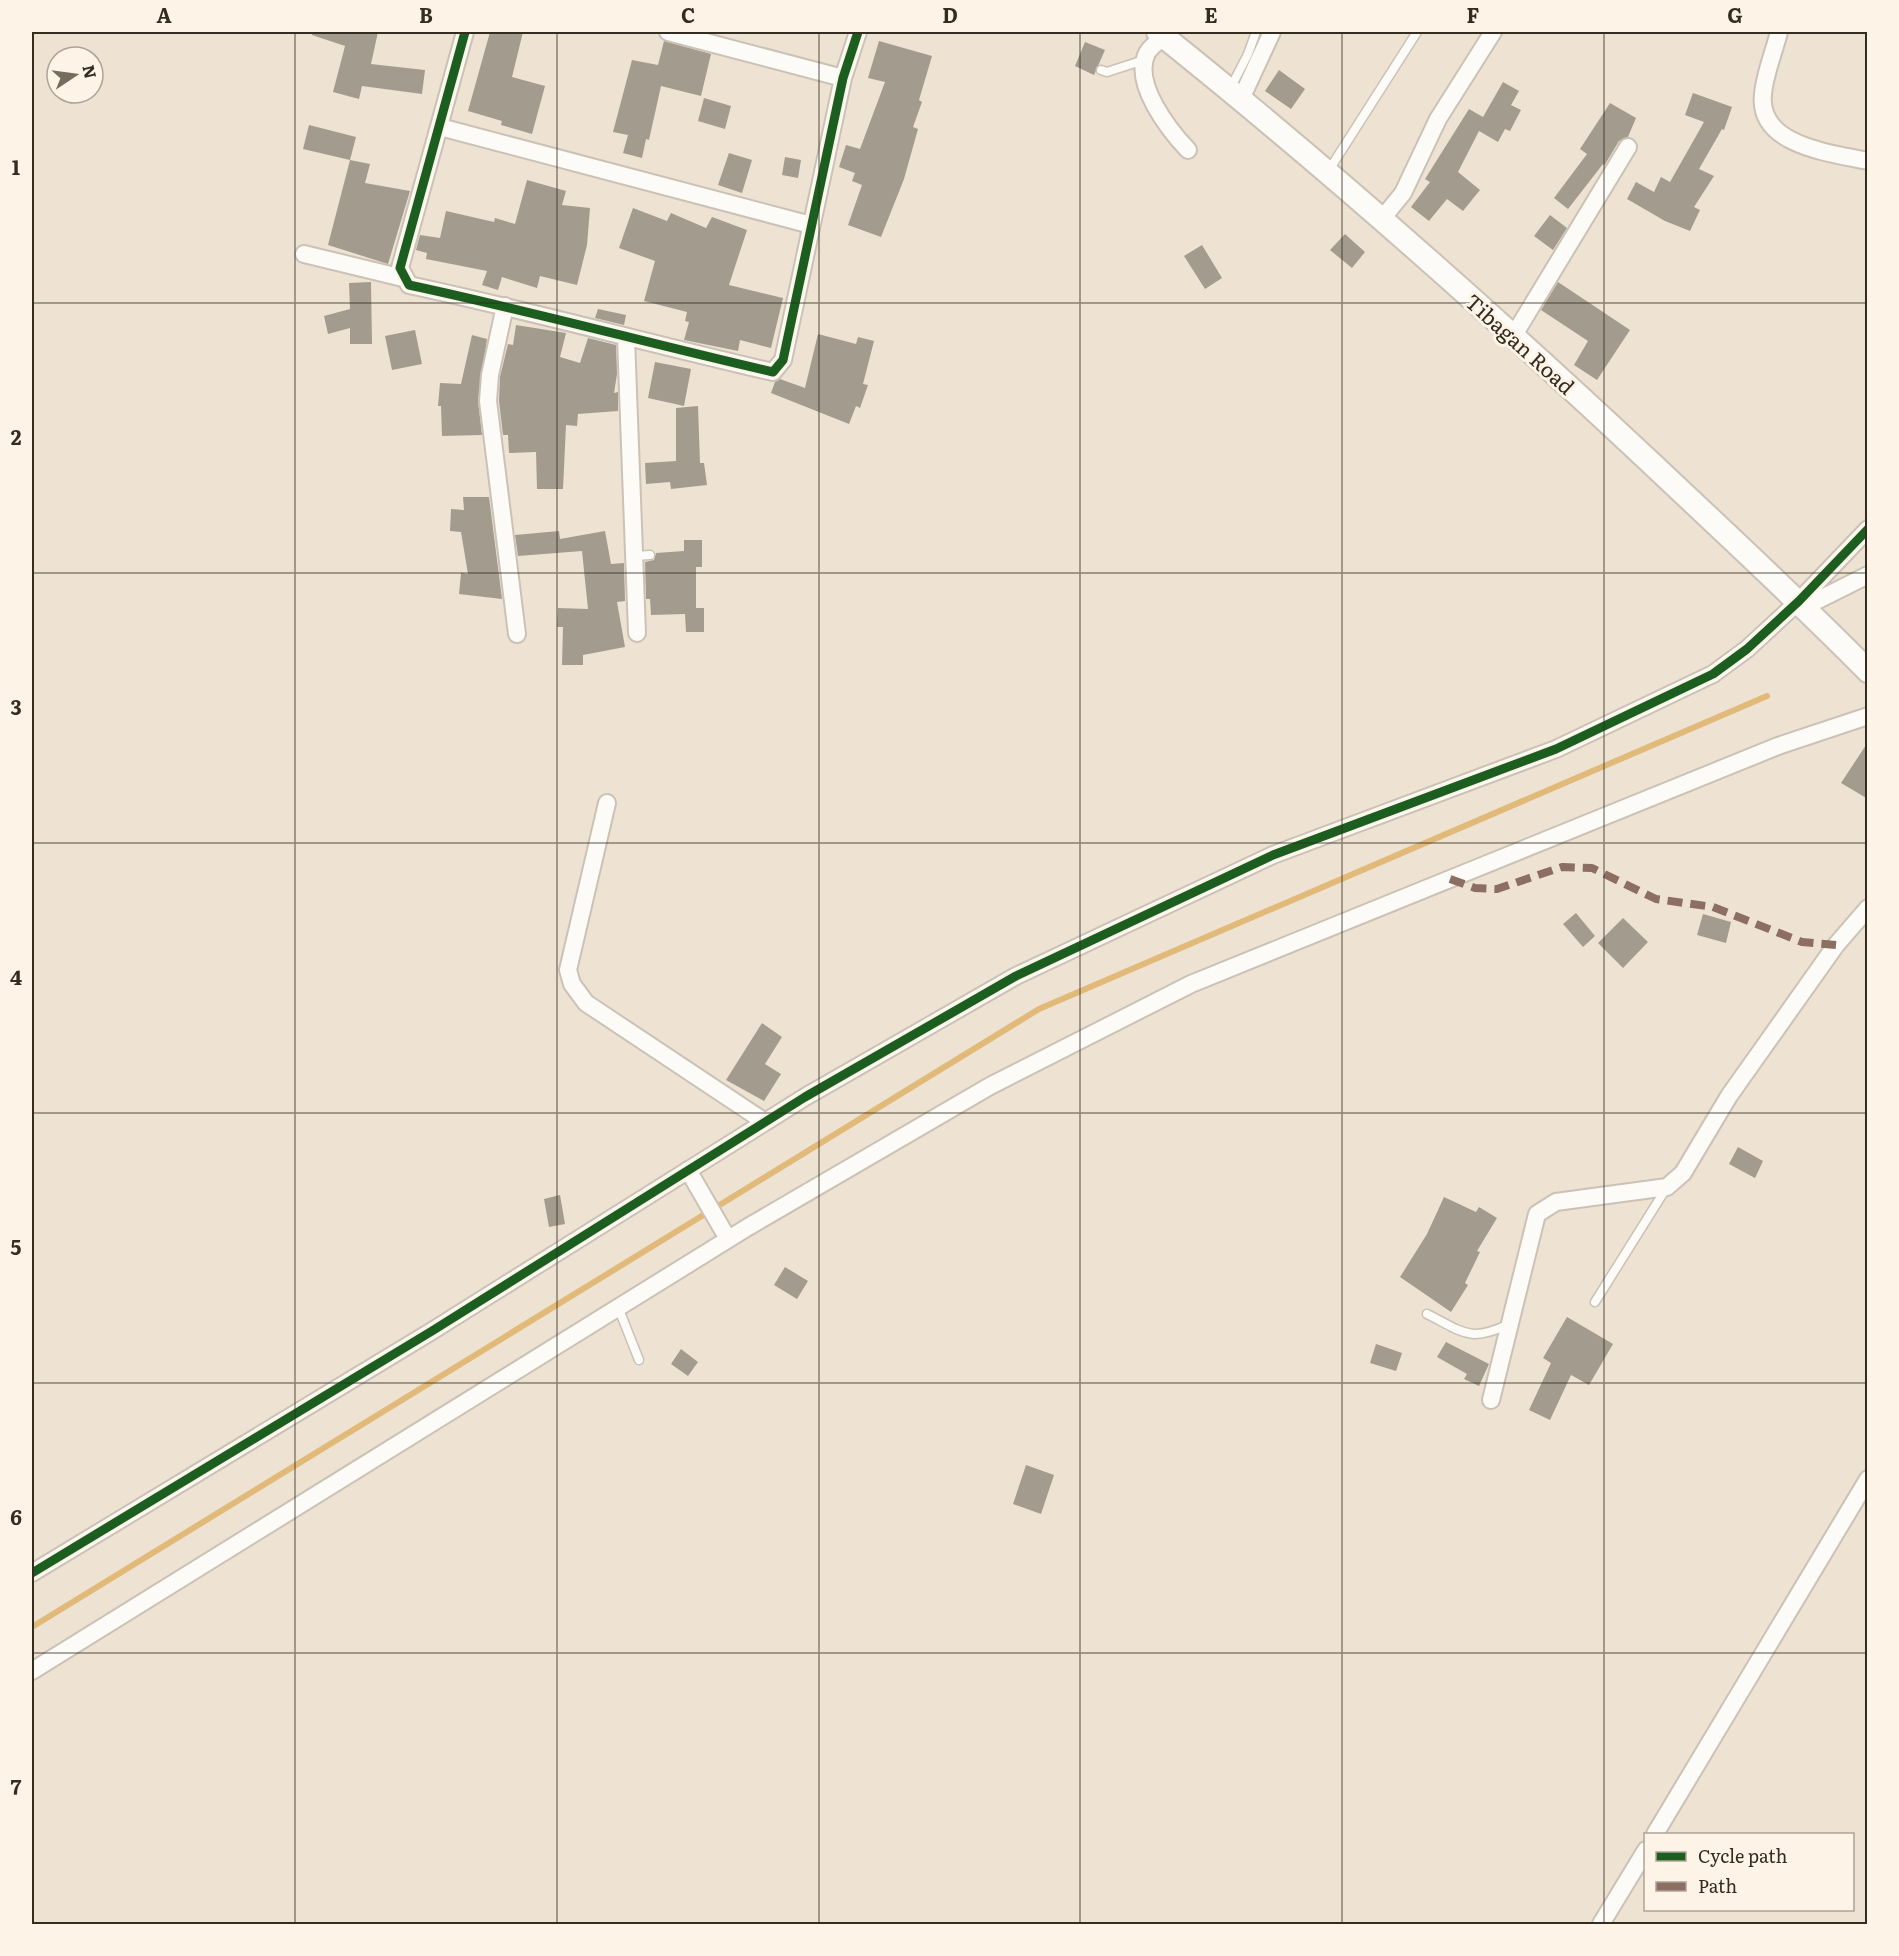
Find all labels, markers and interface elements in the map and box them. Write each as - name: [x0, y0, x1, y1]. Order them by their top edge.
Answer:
- text: A: [156, 0, 172, 29]
- text: B: [419, 0, 433, 29]
- text: C: [681, 0, 695, 29]
- text: D: [942, 0, 958, 29]
- text: E: [1204, 0, 1218, 29]
- text: F: [1467, 0, 1480, 29]
- text: G: [1727, 0, 1743, 29]
- north arrow: [45, 45, 105, 105]
- text: N: [77, 62, 104, 81]
- text: 1: [12, 151, 20, 181]
- street label: Tibagan Road: [1460, 285, 1583, 401]
- text: 2: [11, 421, 22, 451]
- text: 3: [10, 691, 22, 721]
- text: 4: [10, 961, 22, 991]
- text: 5: [11, 1231, 22, 1261]
- text: 6: [10, 1501, 22, 1531]
- text: 7: [11, 1771, 22, 1801]
- legend: [1644, 1833, 1854, 1911]
- text: Cycle path: [1698, 1842, 1787, 1869]
- text: Path: [1698, 1872, 1737, 1899]

